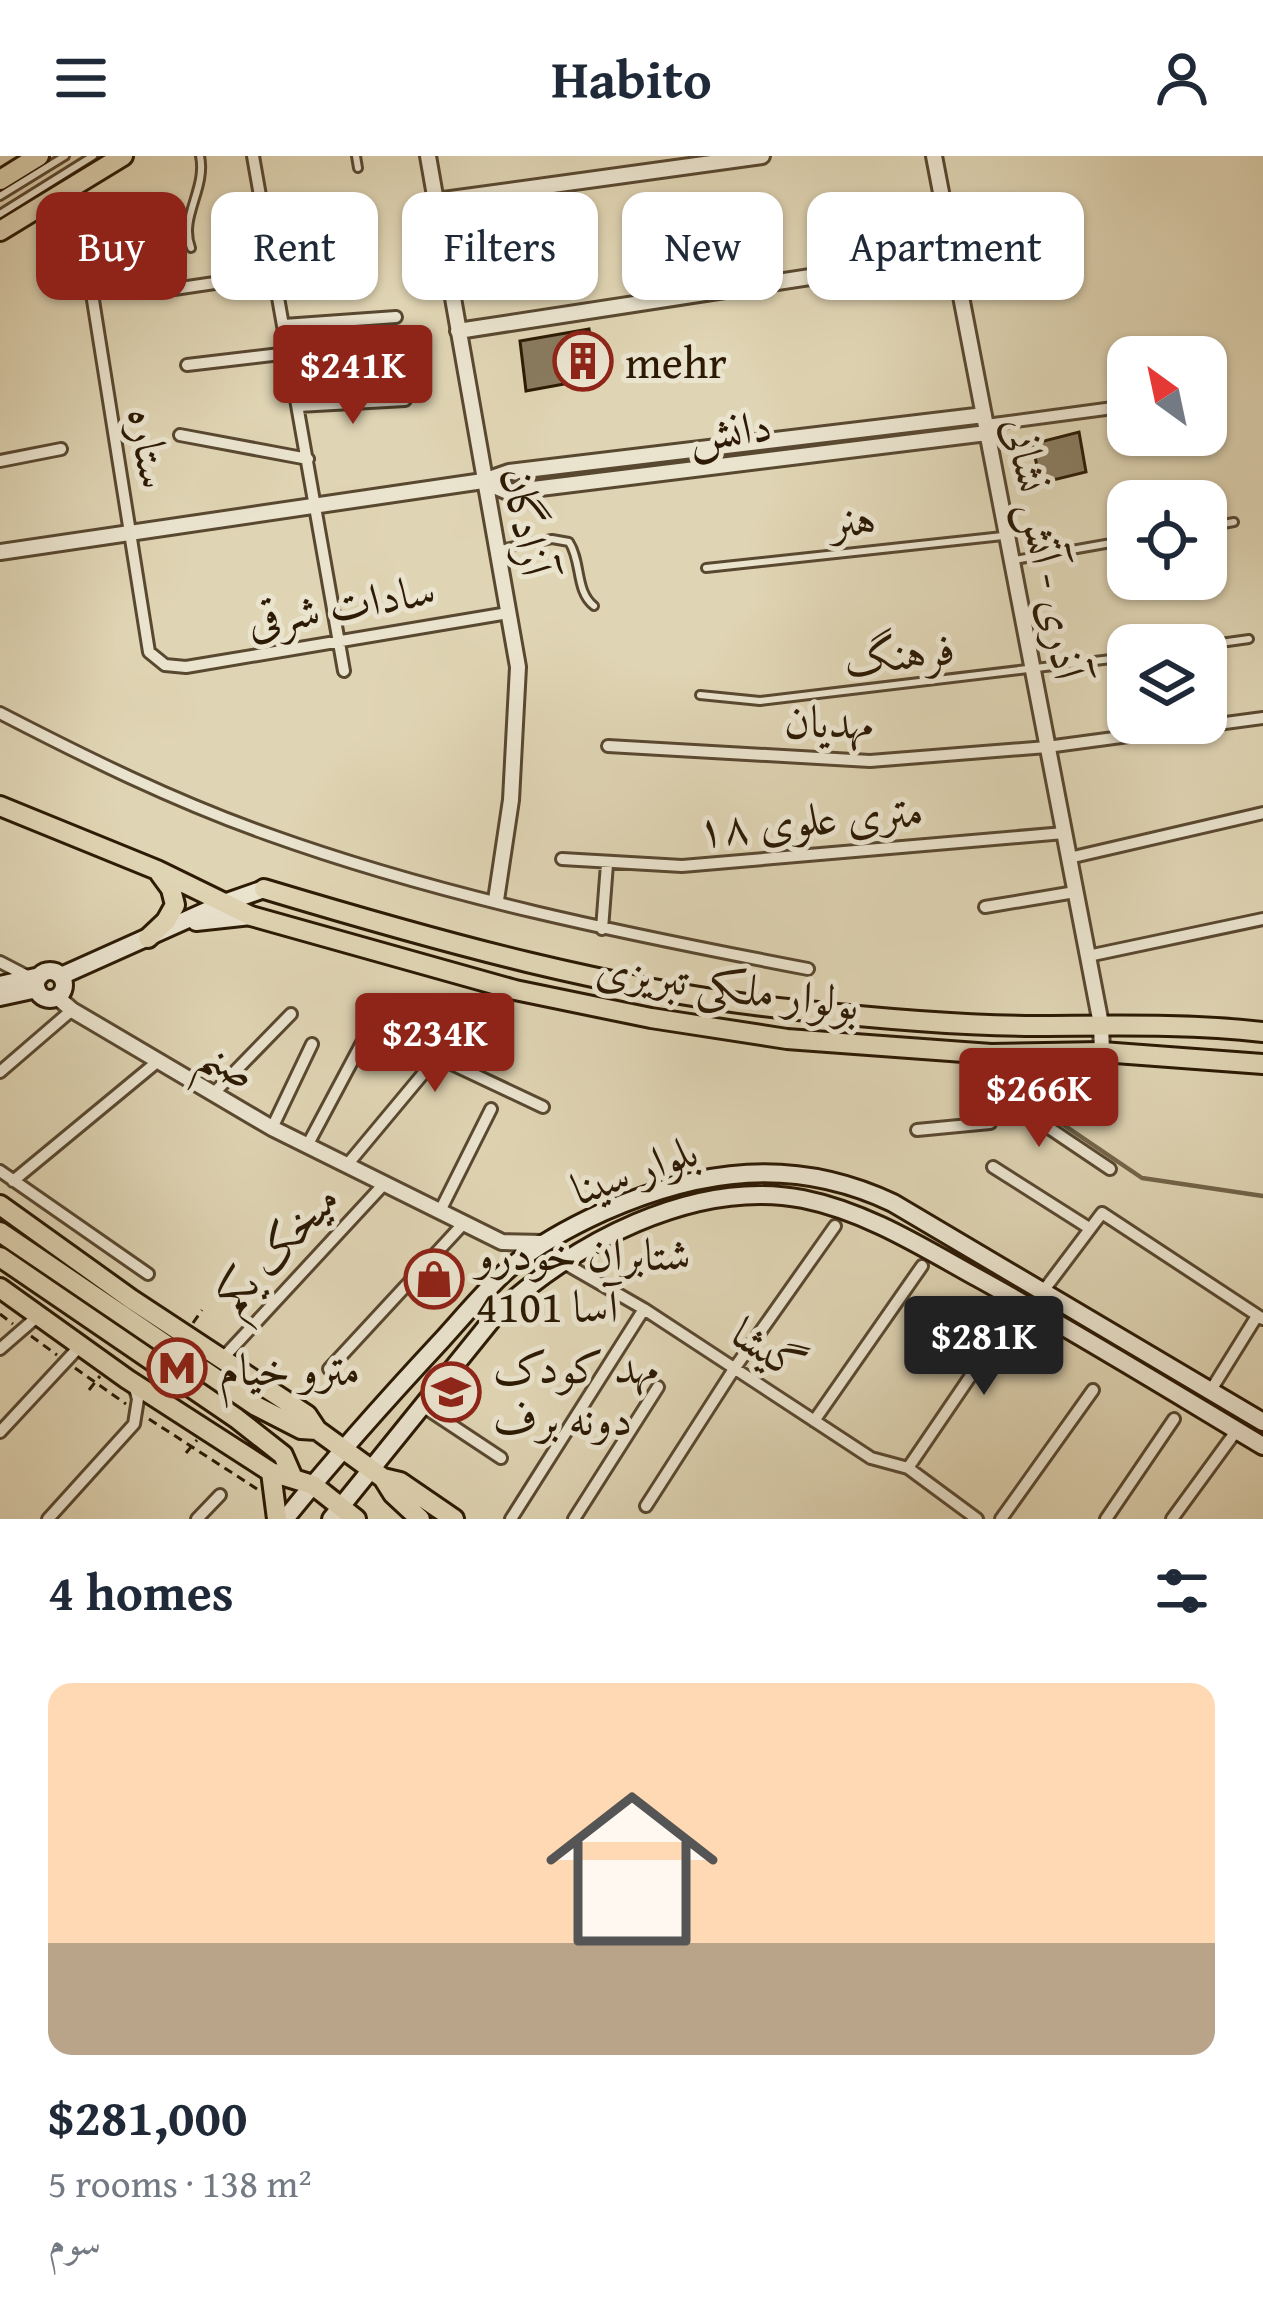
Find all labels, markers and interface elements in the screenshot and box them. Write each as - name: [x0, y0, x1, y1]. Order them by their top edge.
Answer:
- text: Habito: [551, 39, 712, 118]
- icon: menu: [48, 45, 114, 111]
- icon: person: [1149, 45, 1215, 111]
- chip: Buy: [36, 192, 187, 300]
- chip: Rent: [211, 192, 378, 300]
- chip: Filters: [402, 192, 598, 300]
- chip: New: [622, 192, 783, 300]
- chip: Apartment: [807, 192, 1084, 300]
- pin: $241K: [269, 325, 437, 427]
- place label: mehr: [625, 329, 727, 394]
- building icon: mehr: [552, 330, 614, 392]
- text: $241K: [300, 335, 406, 392]
- north arrow: [1107, 336, 1227, 456]
- map controls: [1107, 336, 1227, 744]
- street label: دانش: [685, 392, 775, 466]
- street label: ستاره: [113, 403, 189, 493]
- street label: آذرى - آتش نشانى: [989, 411, 1104, 689]
- street label: آزادگان: [486, 461, 571, 585]
- button: locate: [1107, 480, 1227, 600]
- street label: هنر: [823, 484, 879, 554]
- street label: سادات شرقی: [242, 556, 440, 652]
- street label: فرهنگ: [840, 615, 958, 691]
- button: layers: [1107, 624, 1227, 744]
- street label: مهدیان: [783, 687, 875, 755]
- street label: ۱۸ متری علوی: [694, 777, 926, 861]
- street label: بولوار ملکی تبریزی: [592, 934, 864, 1036]
- pin: $234K: [351, 993, 519, 1095]
- text: $234K: [382, 1003, 488, 1060]
- street label: صنم: [182, 1020, 270, 1116]
- pin: $266K: [955, 1048, 1123, 1150]
- text: $266K: [986, 1058, 1092, 1115]
- street label: بلوار سینا: [562, 1117, 706, 1221]
- street label: میخک یکم: [199, 1168, 361, 1334]
- place label: شتابران خودرو 4101 آسا: [472, 1221, 691, 1338]
- shop icon: شتابران خودرو 4101 آسا: [403, 1248, 465, 1310]
- pin: $281K: [900, 1296, 1068, 1398]
- street label: گیشا: [719, 1300, 819, 1396]
- text: $281K: [931, 1306, 1037, 1363]
- place label: مهد کودک دونه برف: [493, 1334, 659, 1451]
- place label: مترو خیام: [219, 1336, 360, 1409]
- metro station icon: مترو خیام: [146, 1337, 208, 1399]
- school or university icon: مهد کودک دونه برف: [420, 1361, 482, 1423]
- text: 4 homes: [48, 1554, 234, 1629]
- icon: filters: [1149, 1558, 1215, 1624]
- icon: home: [524, 1761, 740, 1977]
- text: $281,000: [48, 2079, 247, 2154]
- text: 5 rooms · 138 m²: [48, 2154, 312, 2211]
- text: سوم: [48, 2212, 101, 2269]

